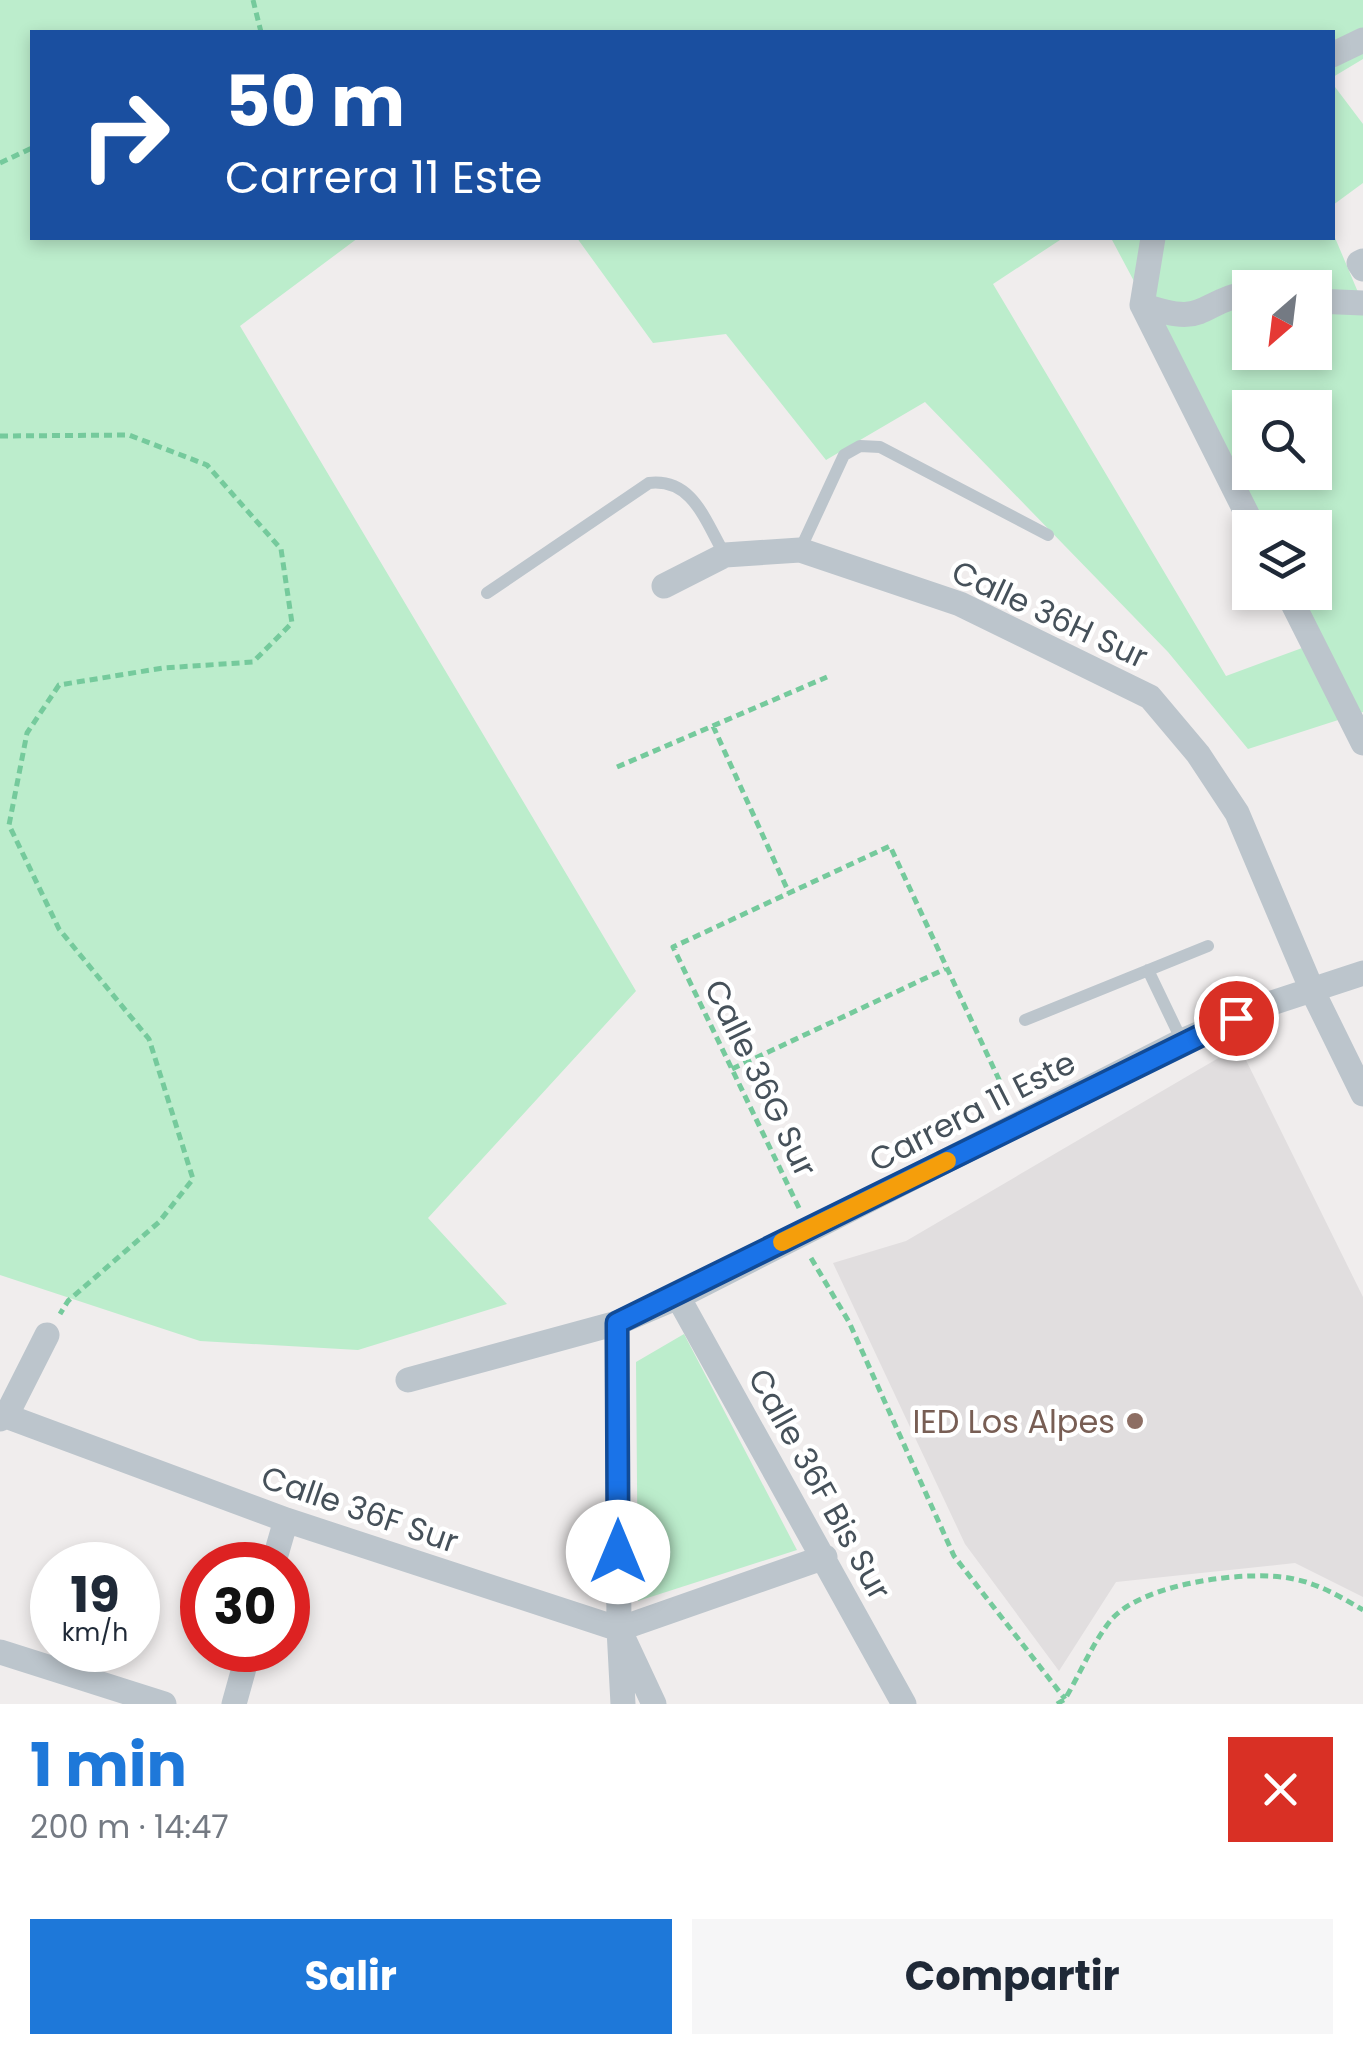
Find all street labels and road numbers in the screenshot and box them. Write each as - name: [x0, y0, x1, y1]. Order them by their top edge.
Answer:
- street label: Calle 36H Sur: [945, 549, 1155, 679]
- street label: Calle 36G Sur: [694, 972, 828, 1184]
- street label: Carrera 11 Este: [861, 1040, 1083, 1182]
- street label: Calle 36F Bis Sur: [738, 1360, 902, 1608]
- street label: Calle 36F Sur: [256, 1454, 465, 1564]

